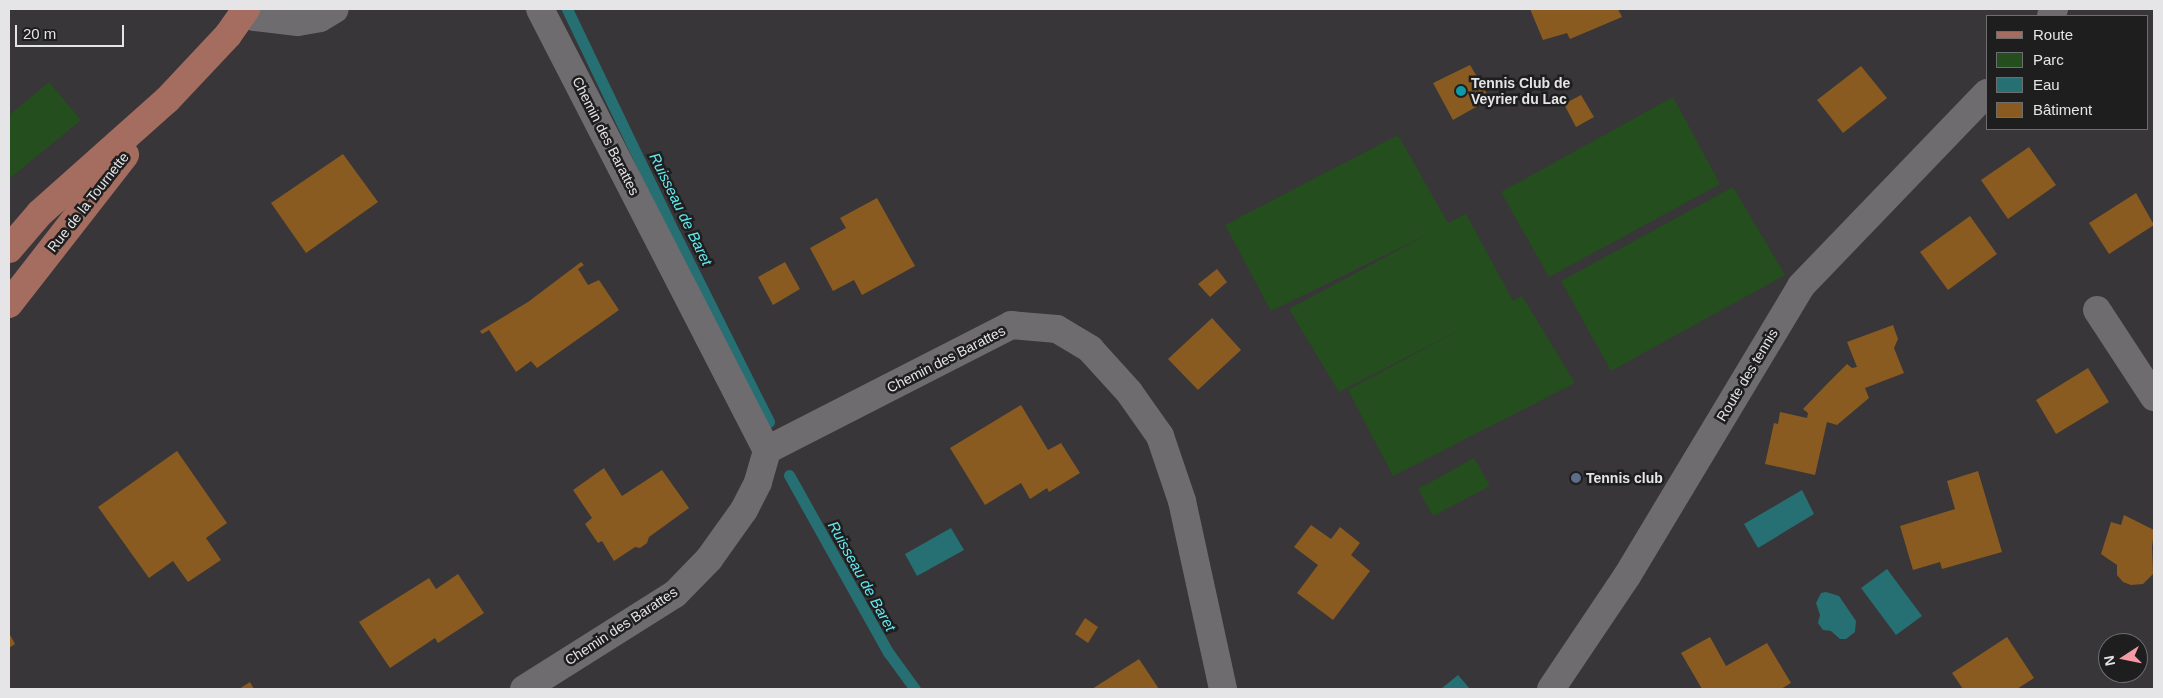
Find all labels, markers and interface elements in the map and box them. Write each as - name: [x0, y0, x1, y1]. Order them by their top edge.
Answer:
- scale bar: [18, 15, 126, 47]
- legend: [1986, 15, 2148, 130]
- text: 20 m: [23, 25, 56, 42]
- text: Route: [2033, 26, 2073, 43]
- text: Parc: [2033, 51, 2064, 68]
- street label: Chemin des Barattes: [569, 74, 643, 198]
- place label: Tennis Club de Veyrier du Lac: [1471, 75, 1570, 108]
- text: Eau: [2033, 76, 2060, 93]
- marker: Tennis Club de Veyrier du Lac: [1455, 85, 1467, 97]
- text: Bâtiment: [2033, 101, 2092, 118]
- street label: Rue de la Tournette: [44, 149, 132, 255]
- water label: Ruisseau de Baret: [646, 150, 716, 268]
- street label: Chemin des Barattes: [884, 322, 1008, 396]
- street label: Route des tennis: [1713, 326, 1781, 424]
- place label: Tennis club: [1586, 470, 1663, 486]
- marker: Tennis club: [1570, 472, 1582, 484]
- water label: Ruisseau de Baret: [824, 518, 900, 634]
- street label: Chemin des Barattes: [562, 583, 680, 669]
- north arrow: [2098, 633, 2148, 683]
- text: N: [2100, 654, 2118, 667]

